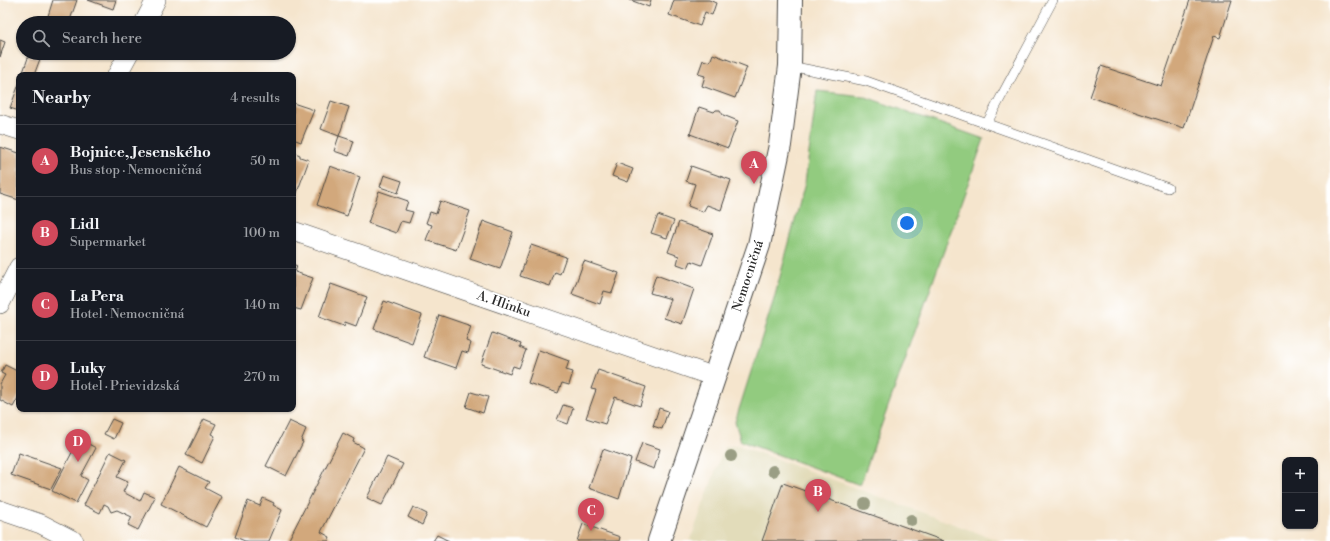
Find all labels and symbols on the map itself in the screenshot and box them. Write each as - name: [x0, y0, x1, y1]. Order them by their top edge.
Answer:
- pin: A: [741, 151, 767, 184]
- your location: [897, 213, 917, 233]
- street label: Nemocničná: [729, 238, 767, 314]
- street label: A. Hlinku: [474, 287, 534, 321]
- pin: D: [65, 429, 91, 462]
- pin: B: [805, 479, 831, 512]
- pin: C: [578, 498, 604, 531]

